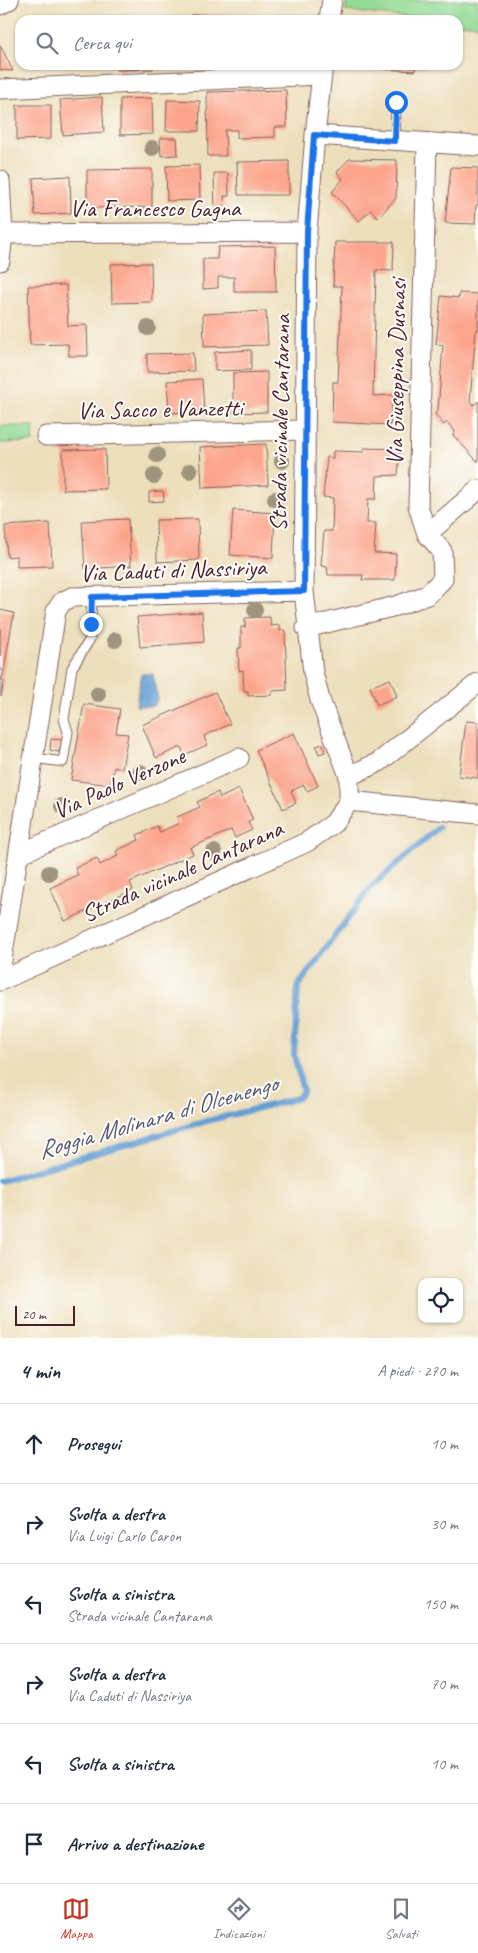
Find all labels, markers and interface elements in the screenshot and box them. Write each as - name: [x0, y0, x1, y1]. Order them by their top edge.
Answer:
- search box: [15, 15, 463, 70]
- icon: search: [33, 29, 61, 57]
- text: Cerca qui: [73, 31, 132, 55]
- route start: [385, 91, 408, 114]
- street label: Via Francesco Gagna: [70, 193, 242, 223]
- street label: Via Giuseppina Dusnasi: [379, 276, 413, 466]
- street label: Strada vicinale Cantarana: [263, 313, 297, 532]
- street label: Via Sacco e Vanzetti: [77, 393, 245, 425]
- street label: Via Caduti di Nassiriya: [79, 552, 268, 588]
- route end: [80, 613, 103, 636]
- street label: Via Paolo Verzone: [48, 740, 192, 825]
- street label: Strada vicinale Cantarana: [77, 812, 289, 929]
- water label: Roggia Molinara di Olcenengo: [34, 1066, 284, 1166]
- map controls: [418, 1278, 463, 1323]
- button: locate: [418, 1278, 463, 1323]
- scale bar: [15, 1303, 75, 1326]
- text: 20 m: [22, 1306, 46, 1323]
- text: 4 min: [20, 1358, 60, 1384]
- text: A piedi · 270 m: [377, 1361, 458, 1381]
- icon: ahead: [20, 1430, 48, 1458]
- text: Prosegui: [67, 1432, 120, 1456]
- text: 10 m: [431, 1434, 458, 1454]
- text: Svolta a destra: [67, 1502, 165, 1526]
- icon: right: [20, 1510, 48, 1538]
- text: 30 m: [431, 1514, 458, 1534]
- text: Via Luigi Carlo Caron: [67, 1526, 181, 1546]
- text: Svolta a sinistra: [67, 1582, 174, 1606]
- icon: left: [20, 1590, 48, 1618]
- text: 150 m: [424, 1594, 458, 1614]
- text: Strada vicinale Cantarana: [67, 1606, 212, 1626]
- text: Svolta a destra: [67, 1662, 165, 1686]
- icon: right: [20, 1670, 48, 1698]
- text: 70 m: [431, 1674, 458, 1694]
- text: Via Caduti di Nassiriya: [67, 1686, 191, 1706]
- icon: left: [20, 1750, 48, 1778]
- text: Svolta a sinistra: [67, 1752, 174, 1776]
- text: 10 m: [431, 1754, 458, 1774]
- icon: arrive: [20, 1830, 48, 1858]
- text: Arrivo a destinazione: [67, 1832, 203, 1856]
- tab: Mappa: [60, 1895, 93, 1942]
- tab: Indicazioni: [213, 1895, 265, 1942]
- tab: Salvati: [385, 1895, 418, 1942]

